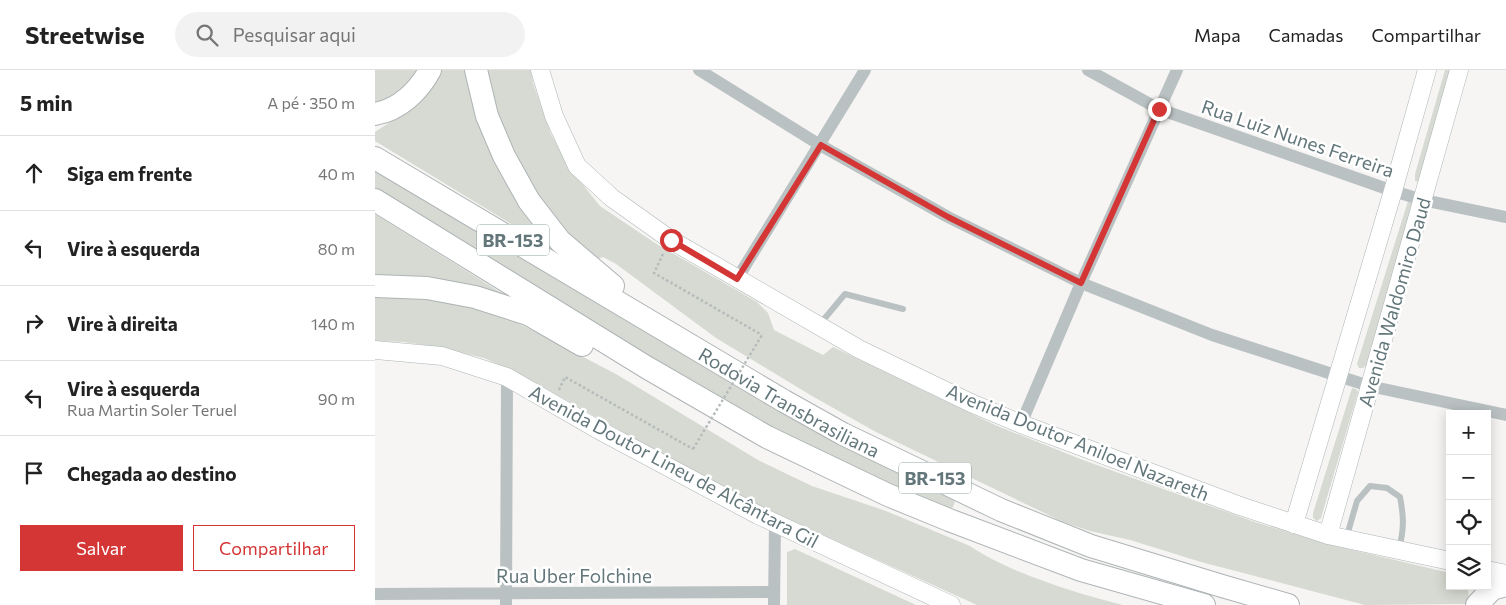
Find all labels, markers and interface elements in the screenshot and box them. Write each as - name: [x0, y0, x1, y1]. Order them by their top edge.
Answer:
- search box: [175, 12, 525, 57]
- text: Streetwise: [25, 20, 145, 49]
- icon: search: [193, 21, 221, 49]
- text: Pesquisar aqui: [233, 23, 356, 46]
- text: Mapa: [1194, 24, 1241, 46]
- text: Camadas: [1269, 24, 1343, 46]
- text: Compartilhar: [1371, 24, 1481, 46]
- text: 5 min: [20, 90, 73, 115]
- text: A pé · 350 m: [267, 93, 355, 112]
- street label: Rua Luiz Nunes Ferreira: [1199, 94, 1397, 182]
- route end: [1148, 98, 1171, 121]
- icon: ahead: [20, 159, 48, 187]
- text: Siga em frente: [67, 162, 192, 185]
- text: 40 m: [318, 164, 355, 183]
- street label: Avenida Waldomiro Daud: [1353, 195, 1435, 409]
- road number: BR-153: [477, 224, 549, 256]
- route start: [660, 229, 683, 252]
- icon: left: [20, 234, 48, 262]
- text: Vire à esquerda: [67, 237, 200, 260]
- text: 80 m: [318, 239, 355, 258]
- icon: right: [20, 309, 48, 337]
- text: Vire à direita: [67, 312, 178, 335]
- text: 140 m: [311, 314, 355, 333]
- street label: Rodovia Transbrasiliana: [695, 342, 884, 462]
- text: Vire à esquerda: [67, 377, 200, 400]
- street label: Avenida Doutor Aniloel Nazareth: [943, 379, 1213, 505]
- street label: Avenida Doutor Lineu de Alcântara Gil: [525, 380, 823, 552]
- icon: left: [20, 384, 48, 412]
- text: 90 m: [318, 389, 355, 408]
- text: Rua Martin Soler Teruel: [67, 400, 237, 419]
- map controls: [1446, 410, 1491, 590]
- button: +: [1446, 410, 1491, 455]
- button: −: [1446, 455, 1491, 500]
- icon: arrive: [20, 459, 48, 487]
- text: Chegada ao destino: [67, 462, 237, 485]
- road number: BR-153: [899, 462, 971, 493]
- button: locate: [1446, 500, 1491, 545]
- button: Salvar: [20, 525, 183, 571]
- button: Compartilhar: [193, 525, 355, 571]
- button: layers: [1446, 545, 1491, 590]
- street label: Rua Uber Folchine: [496, 564, 652, 587]

